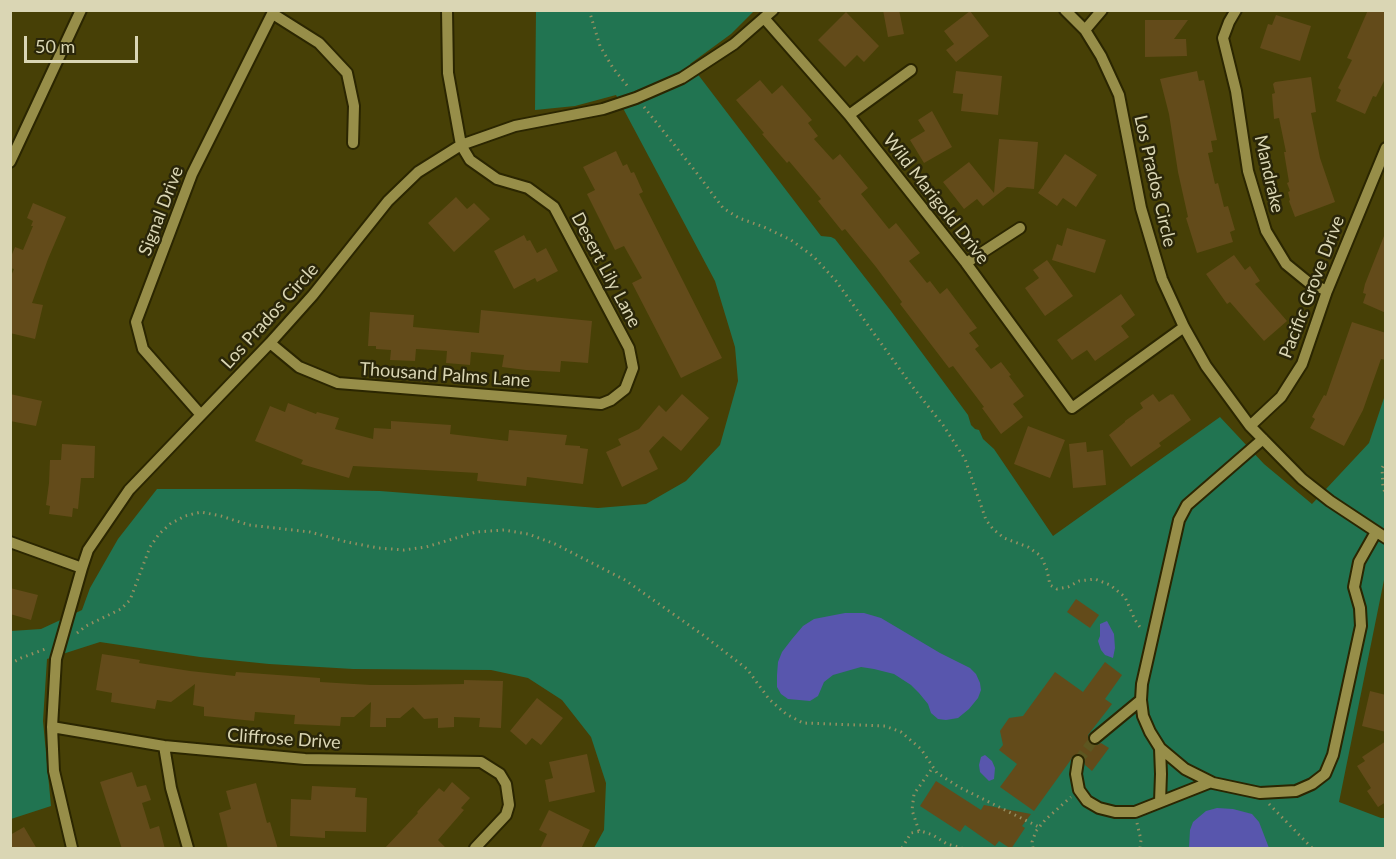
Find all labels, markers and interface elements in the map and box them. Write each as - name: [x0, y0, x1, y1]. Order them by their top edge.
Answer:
- scale bar: [27, 24, 141, 62]
- text: 50 m: [35, 35, 75, 57]
- street label: Los Prados Circle: [1129, 113, 1181, 249]
- street label: Wild Marigold Drive: [878, 130, 994, 268]
- street label: Mandrake: [1250, 133, 1288, 215]
- street label: Signal Drive: [134, 163, 188, 259]
- street label: Desert Lily Lane: [567, 209, 645, 331]
- street label: Pacific Grove Drive: [1275, 213, 1349, 361]
- street label: Los Prados Circle: [217, 259, 323, 373]
- street label: Thousand Palms Lane: [359, 358, 531, 392]
- street label: Cliffrose Drive: [226, 724, 342, 754]

